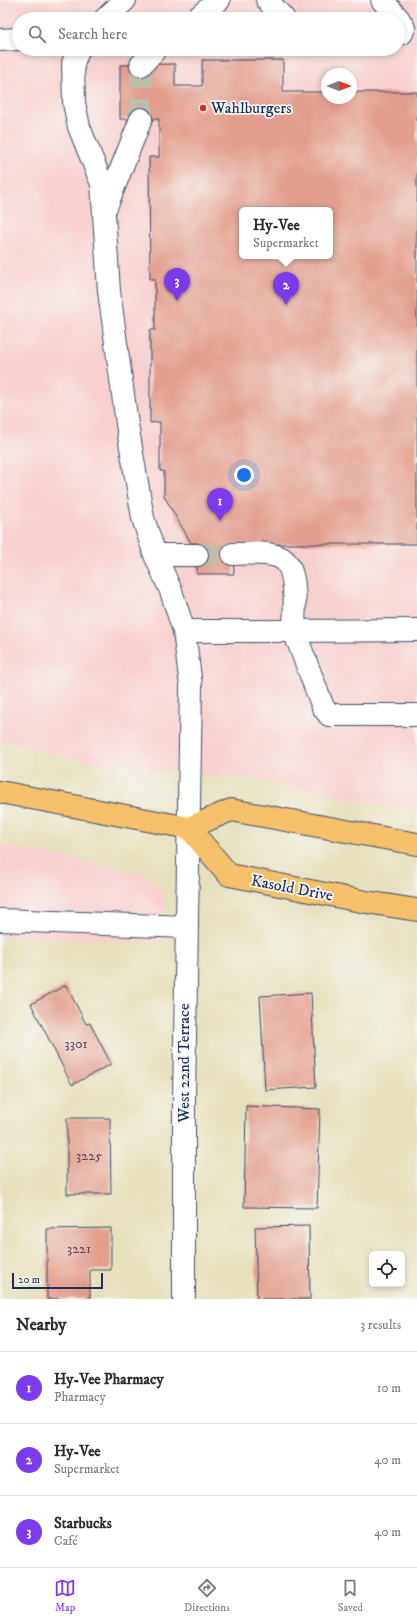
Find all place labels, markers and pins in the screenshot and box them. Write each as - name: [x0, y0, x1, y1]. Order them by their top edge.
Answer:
- place label: Wahlburgers: [210, 98, 292, 118]
- marker: Wahlburgers: [198, 103, 208, 113]
- pin: 3: [164, 268, 190, 301]
- pin: 2: [273, 272, 299, 305]
- pin: 1: [207, 488, 233, 521]

